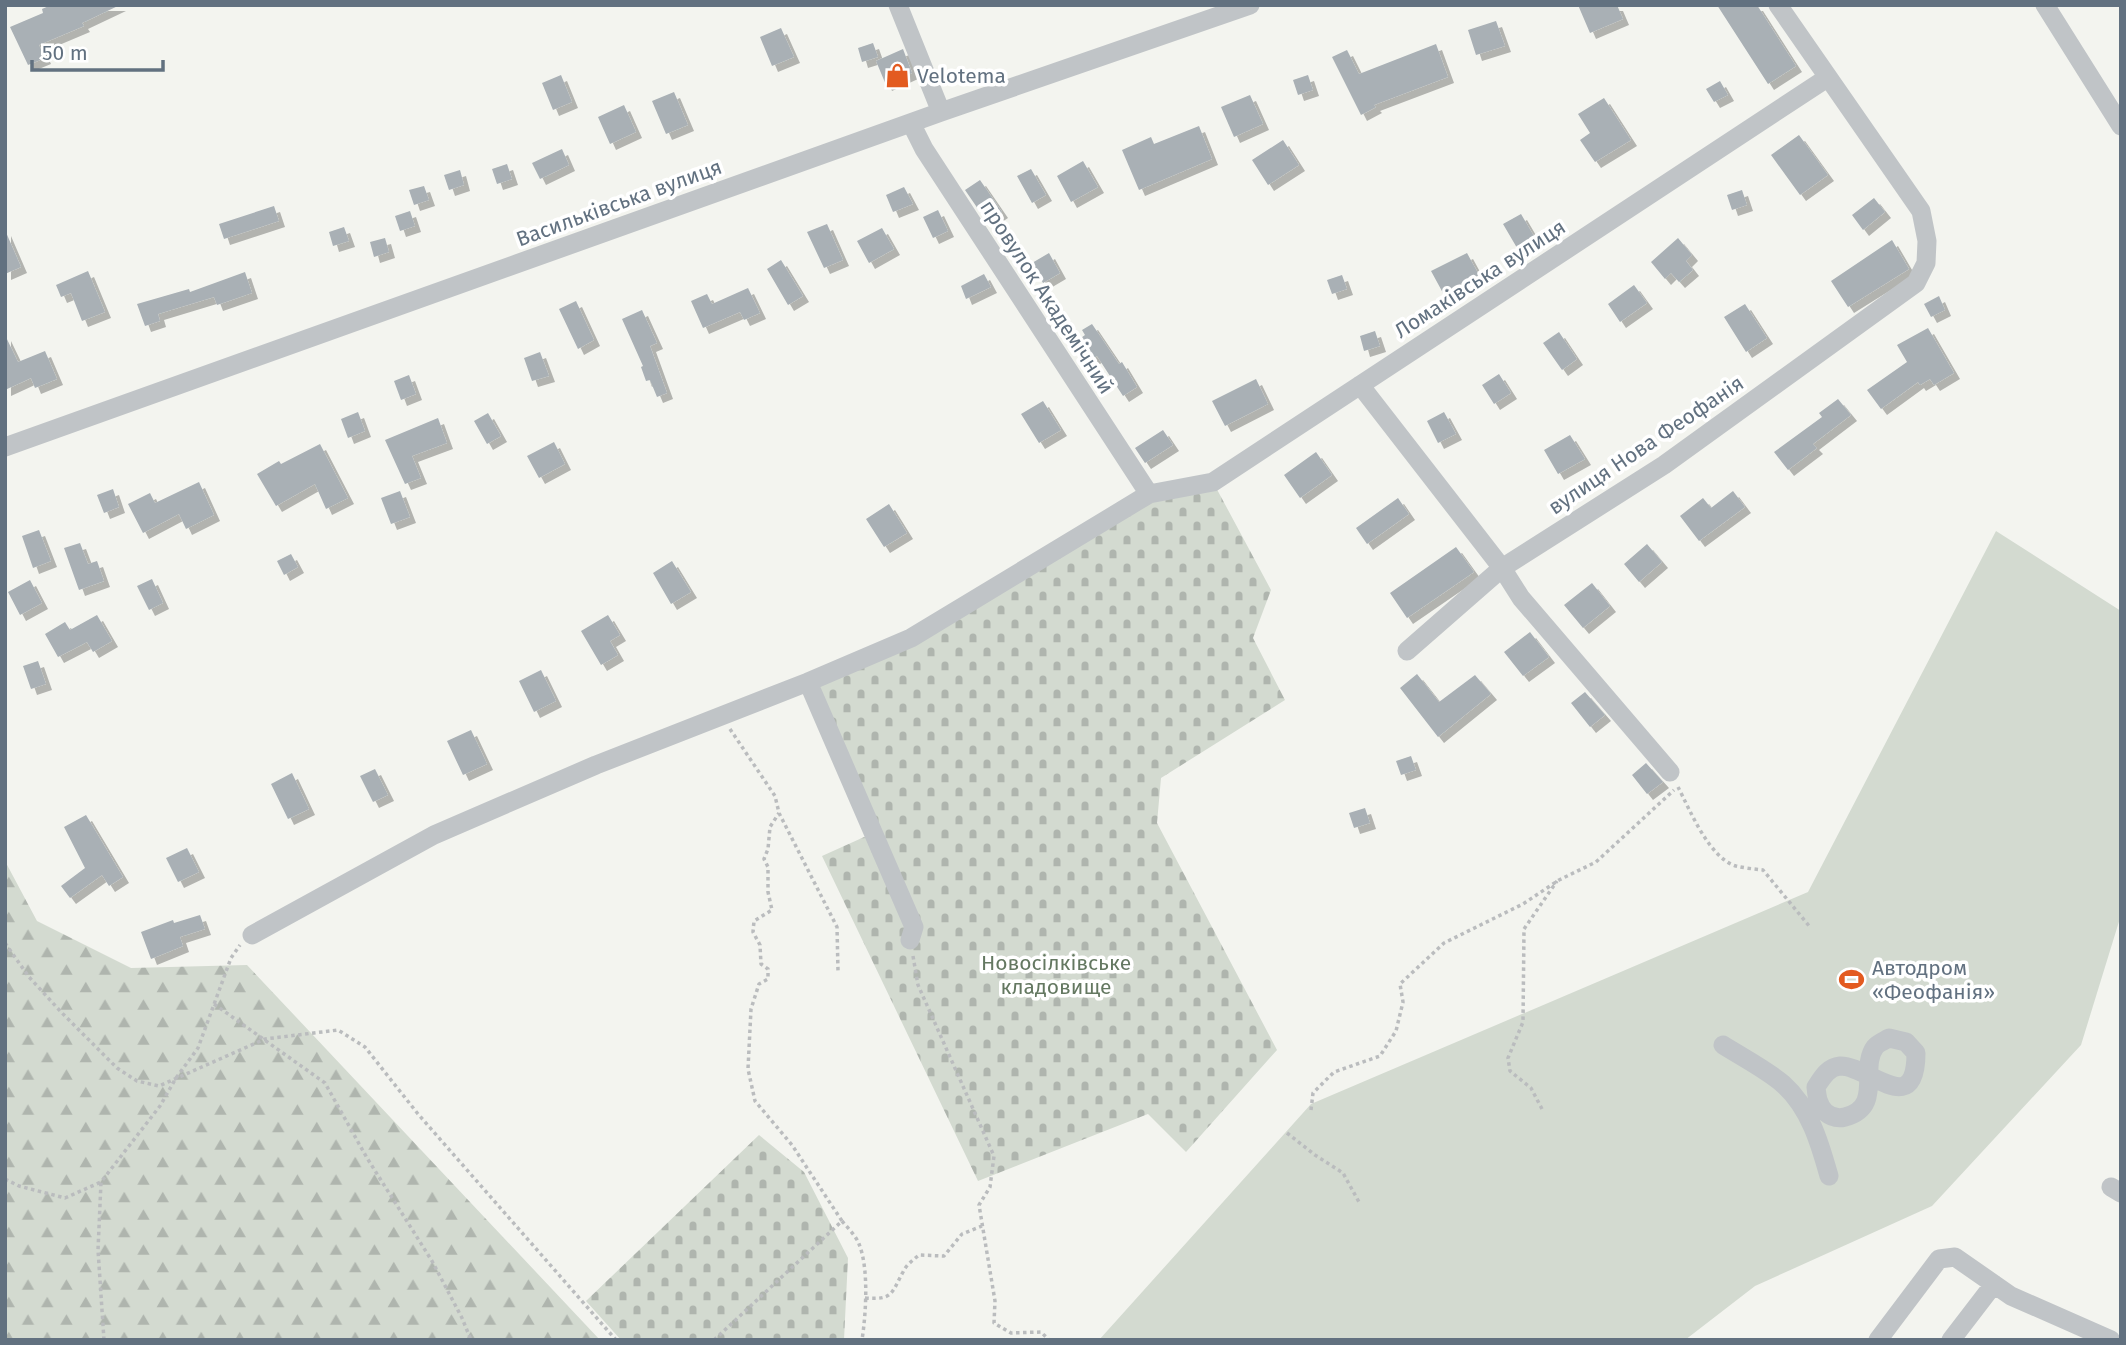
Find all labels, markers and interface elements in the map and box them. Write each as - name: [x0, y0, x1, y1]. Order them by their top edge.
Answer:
- scale bar: [32, 28, 163, 72]
- text: 50 m: [42, 40, 88, 66]
- shop icon: Velotema: [883, 62, 911, 90]
- place label: Velotema: [917, 63, 1006, 89]
- street label: Васильківська вулиця: [513, 154, 725, 252]
- street label: провулок Академічний: [975, 195, 1119, 399]
- street label: Ломаківська вулиця: [1390, 214, 1570, 344]
- street label: вулиця Нова Феофанія: [1543, 370, 1749, 520]
- park label: Новосілківське кладовище: [981, 950, 1131, 1000]
- place label: Автодром «Феофанія»: [1872, 955, 1995, 1005]
- sports icon: Автодром «Феофанія»: [1838, 966, 1866, 994]

